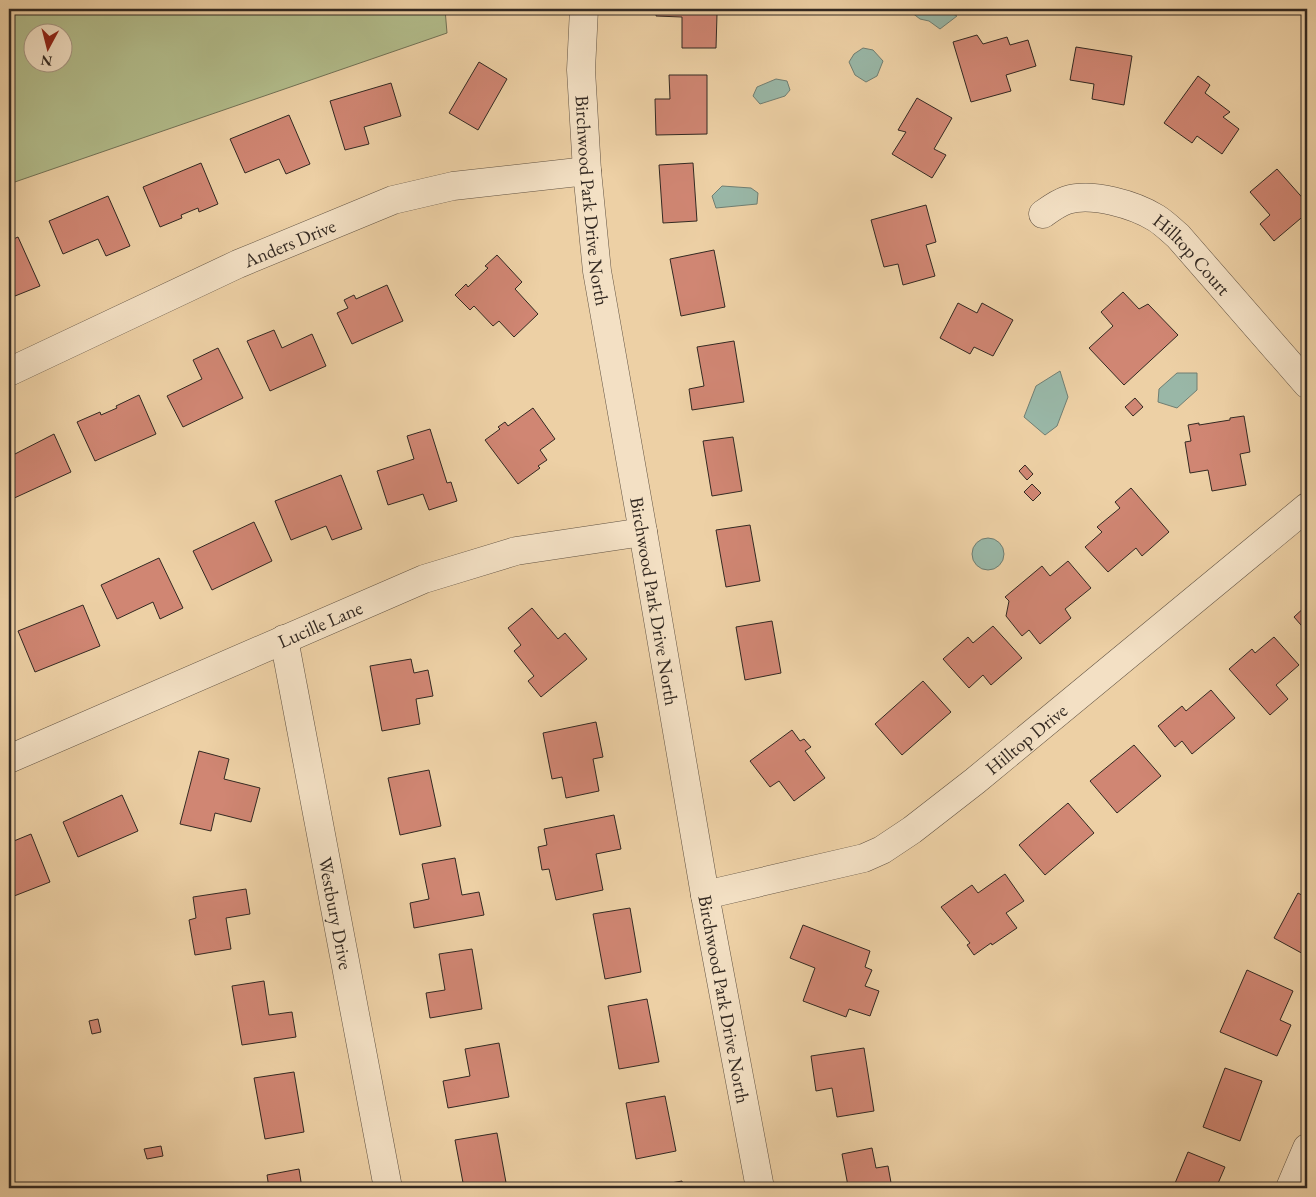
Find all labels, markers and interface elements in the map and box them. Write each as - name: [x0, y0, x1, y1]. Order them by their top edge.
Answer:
- north arrow: [22, 22, 72, 72]
- text: N: [39, 51, 53, 71]
- street label: Birchwood Park Drive North: [570, 94, 615, 308]
- street label: Hilltop Court: [1148, 208, 1236, 300]
- street label: Anders Drive: [239, 213, 339, 273]
- street label: Birchwood Park Drive North: [625, 495, 685, 708]
- street label: Lucille Lane: [274, 595, 366, 653]
- street label: Hilltop Drive: [980, 698, 1072, 780]
- street label: Westbury Drive: [313, 855, 359, 971]
- street label: Birchwood Park Drive North: [693, 893, 756, 1105]

